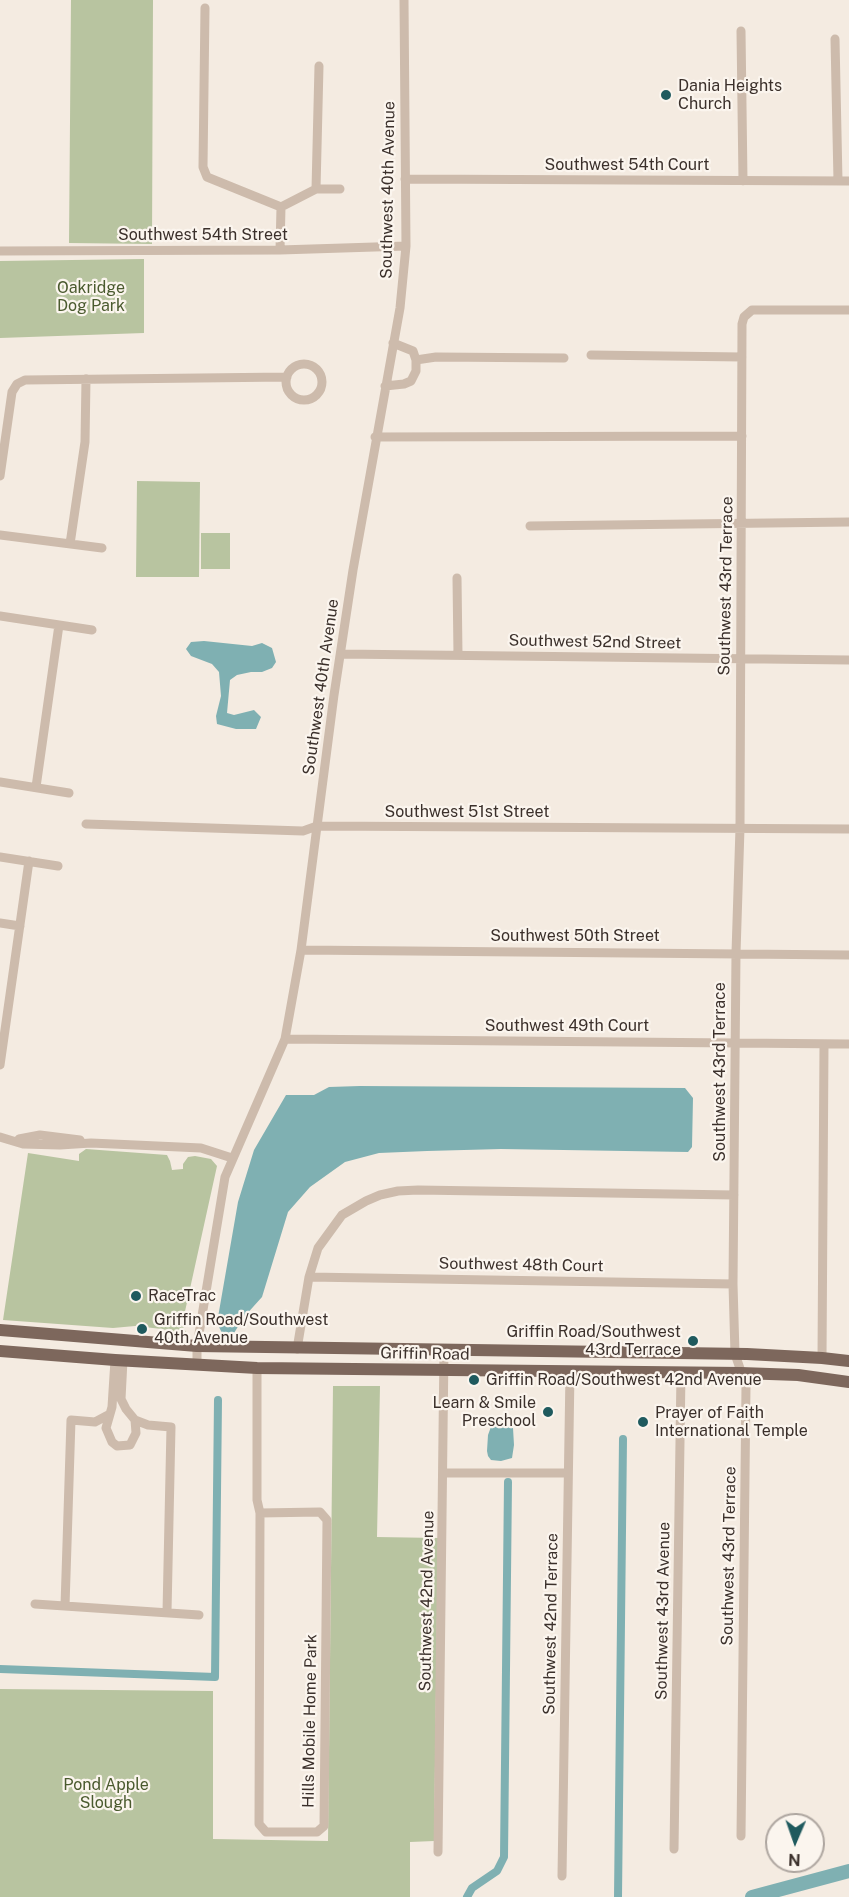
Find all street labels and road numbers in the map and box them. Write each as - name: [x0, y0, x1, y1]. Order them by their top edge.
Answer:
- street label: Southwest 40th Avenue: [377, 101, 399, 279]
- street label: Southwest 54th Court: [545, 155, 709, 175]
- street label: Southwest 54th Street: [118, 225, 288, 245]
- street label: Southwest 43rd Terrace: [715, 496, 737, 676]
- street label: Southwest 40th Avenue: [299, 598, 343, 776]
- street label: Southwest 52nd Street: [508, 631, 682, 653]
- street label: Southwest 51st Street: [384, 802, 550, 822]
- street label: Southwest 50th Street: [490, 926, 660, 946]
- street label: Southwest 43rd Terrace: [710, 982, 730, 1162]
- street label: Southwest 49th Court: [485, 1016, 649, 1036]
- street label: Southwest 48th Court: [438, 1254, 604, 1276]
- street label: Griffin Road: [380, 1344, 470, 1364]
- street label: Southwest 43rd Terrace: [718, 1466, 740, 1646]
- street label: Southwest 42nd Avenue: [416, 1510, 438, 1692]
- street label: Southwest 43rd Avenue: [652, 1522, 674, 1700]
- street label: Southwest 42nd Terrace: [540, 1533, 562, 1715]
- street label: Hills Mobile Home Park: [299, 1634, 321, 1808]

